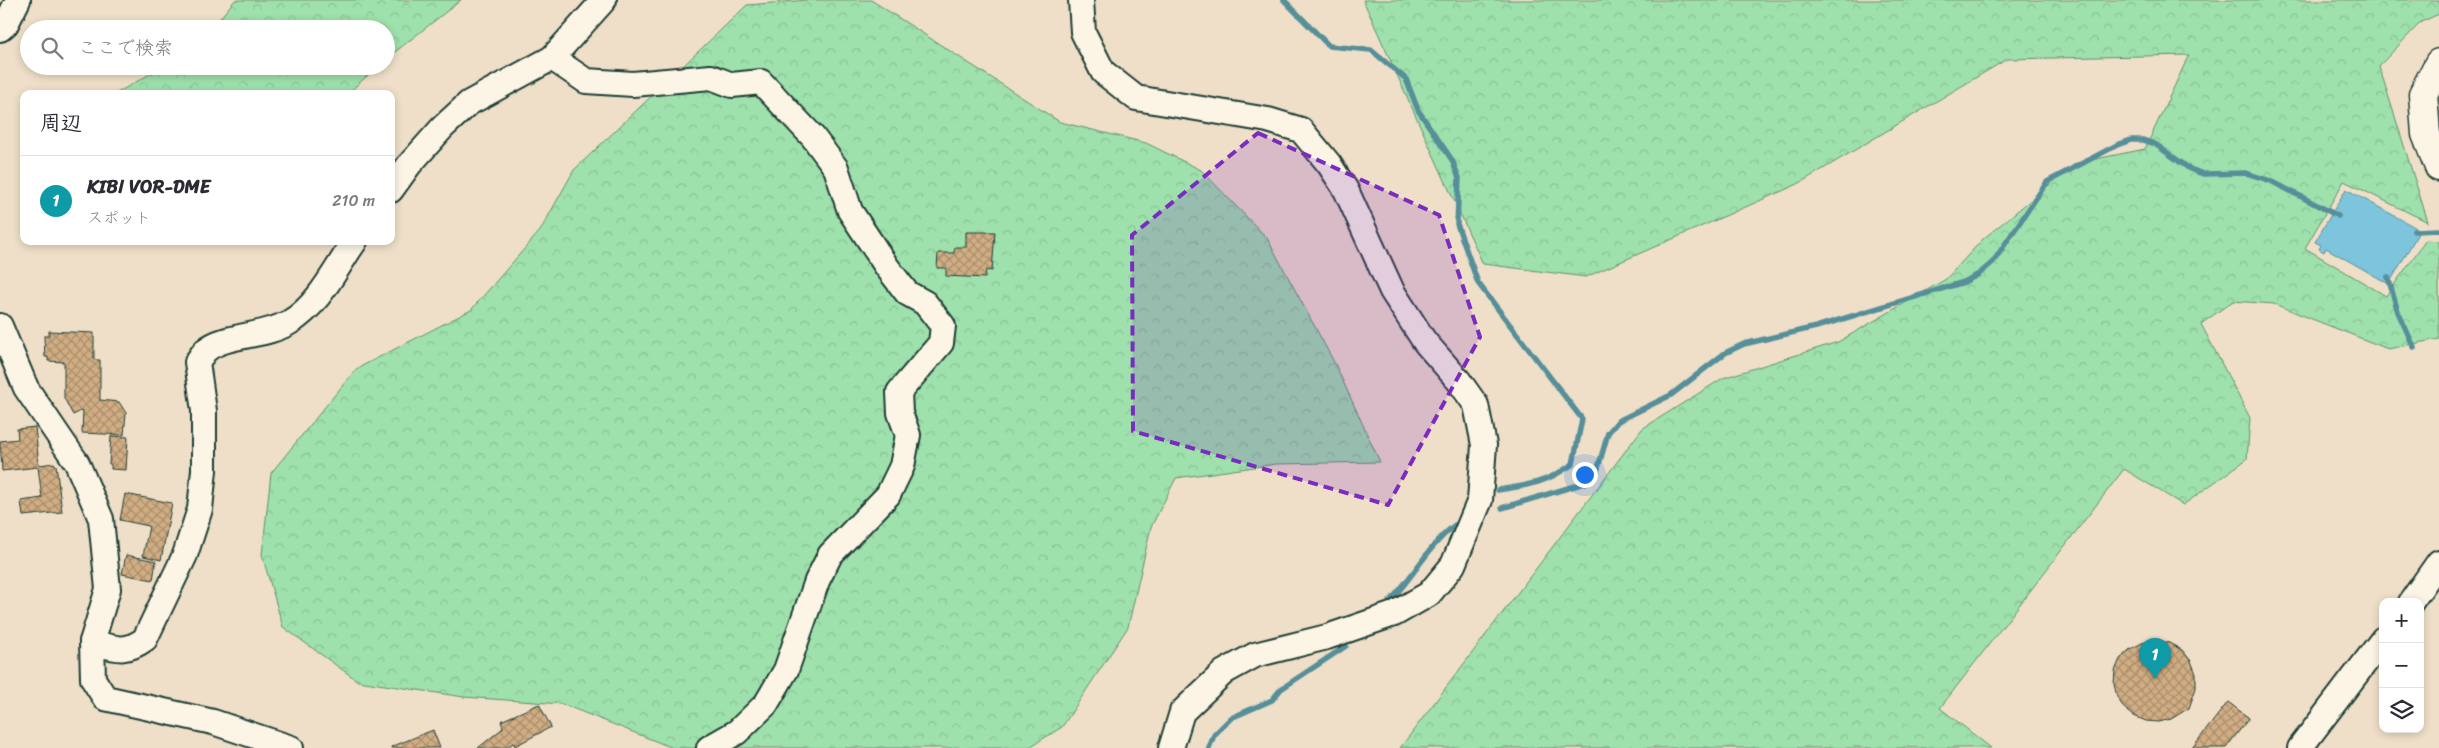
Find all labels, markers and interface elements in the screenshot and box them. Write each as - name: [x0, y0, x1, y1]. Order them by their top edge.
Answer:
- search box: [20, 20, 395, 75]
- text: ここで検索: [78, 31, 173, 64]
- icon: search: [38, 34, 66, 62]
- text: 周辺: [40, 104, 82, 142]
- text: KIBI VOR-DME: [87, 170, 210, 203]
- text: 1: [53, 186, 59, 215]
- text: 210 m: [332, 186, 375, 215]
- text: スポット: [87, 203, 151, 232]
- your location: [1572, 462, 1598, 488]
- map controls: [2379, 598, 2424, 733]
- button: +: [2379, 598, 2424, 643]
- pin: 1: [2139, 638, 2171, 679]
- button: −: [2379, 643, 2424, 688]
- button: layers: [2379, 688, 2424, 733]

